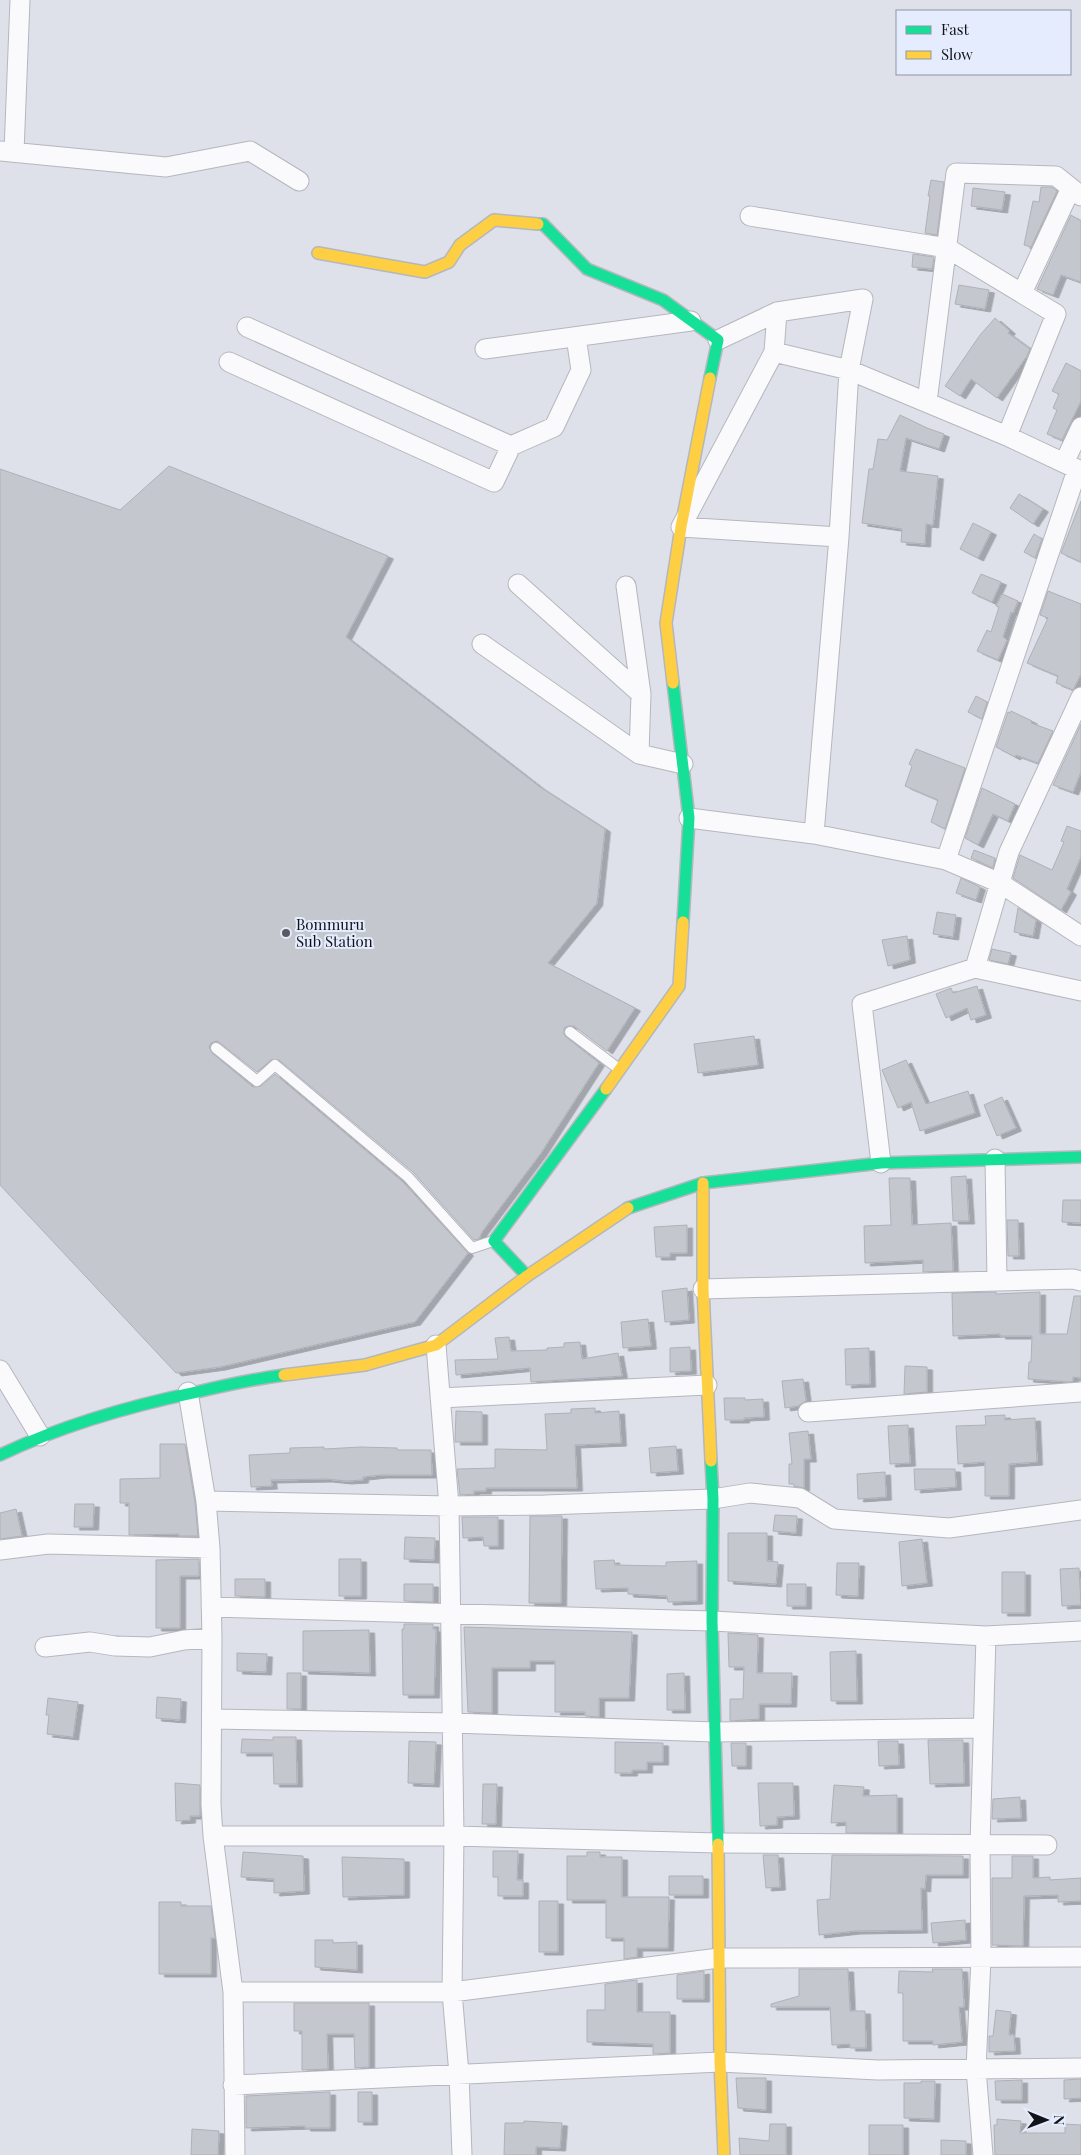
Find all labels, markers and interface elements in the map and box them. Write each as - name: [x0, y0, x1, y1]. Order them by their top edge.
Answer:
- legend: [896, 10, 1071, 75]
- text: Fast: [941, 19, 970, 39]
- text: Slow: [941, 44, 973, 64]
- place label: Bommuru Sub Station: [296, 914, 373, 951]
- marker: Bommuru Sub Station: [280, 927, 292, 939]
- north arrow: [1021, 2095, 1071, 2145]
- text: N: [1050, 2115, 1069, 2125]

